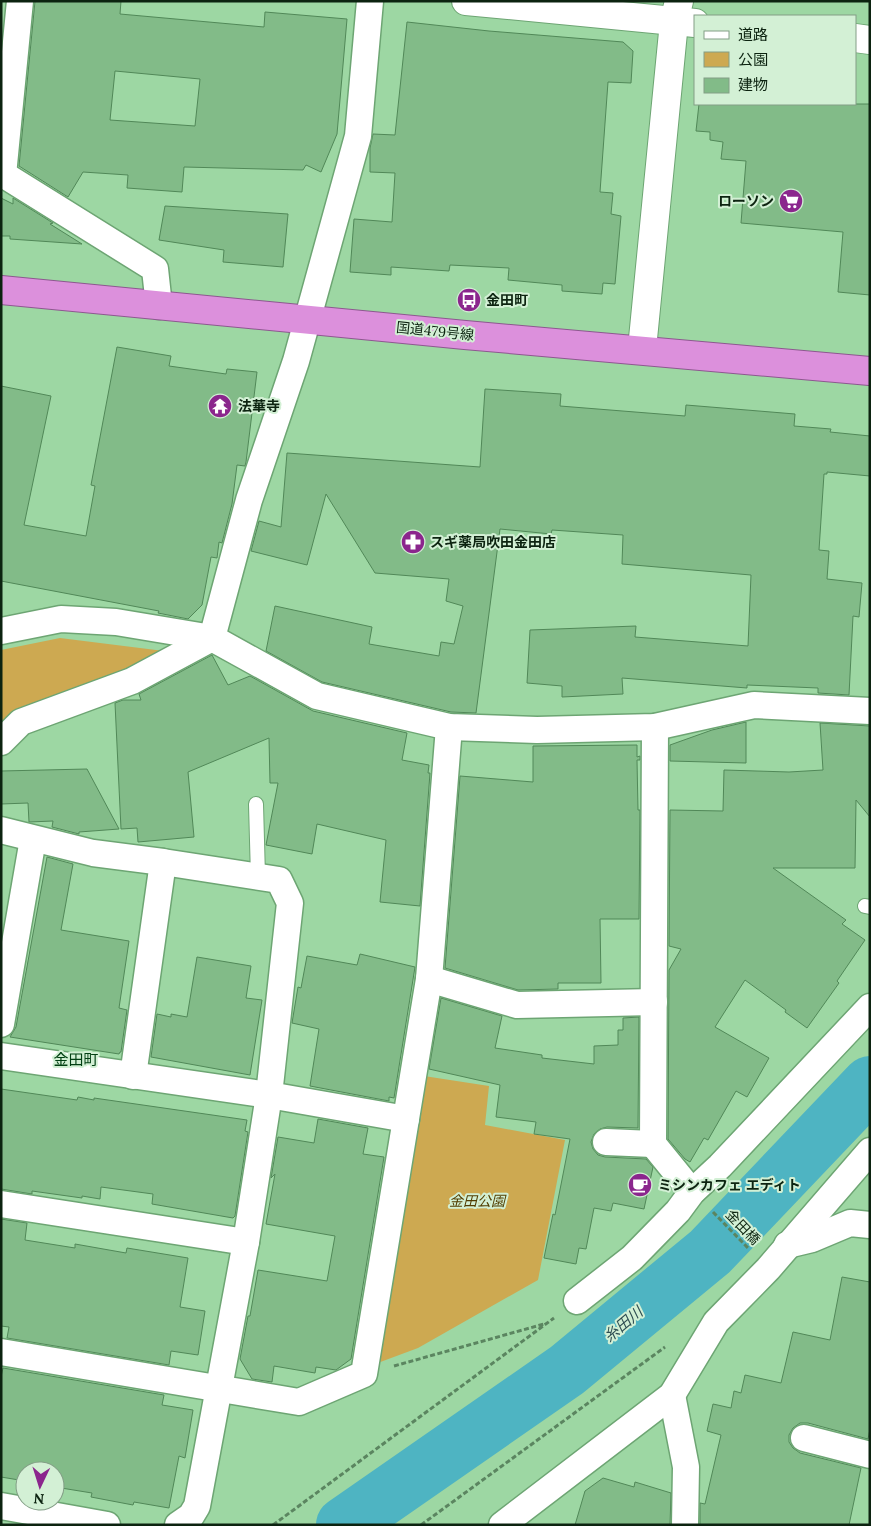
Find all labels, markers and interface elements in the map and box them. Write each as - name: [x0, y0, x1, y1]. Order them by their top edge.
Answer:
- legend: [694, 15, 856, 105]
- text: 道路: [738, 25, 768, 44]
- text: 公園: [738, 50, 768, 69]
- text: 建物: [738, 75, 768, 94]
- supermarket icon: ローソン: [778, 188, 804, 214]
- place label: ローソン: [718, 192, 774, 210]
- bus stop icon: 金田町: [456, 287, 482, 313]
- place label: 金田町: [486, 291, 528, 309]
- street label: 国道479号線: [395, 318, 475, 344]
- temple icon: 法華寺: [207, 393, 233, 419]
- place label: 法華寺: [238, 397, 280, 415]
- pharmacy icon: スギ薬局吹田金田店: [400, 529, 426, 555]
- place label: スギ薬局吹田金田店: [430, 533, 556, 551]
- district label: 金田町: [53, 1050, 99, 1069]
- cafe icon: ミシンカフェ エディト: [627, 1172, 653, 1198]
- place label: ミシンカフェ エディト: [658, 1176, 801, 1194]
- park label: 金田公園: [449, 1192, 507, 1210]
- street label: 金田橋: [722, 1206, 764, 1248]
- water label: 糸田川: [600, 1301, 648, 1346]
- north arrow: [15, 1461, 65, 1511]
- text: N: [33, 1490, 45, 1508]

